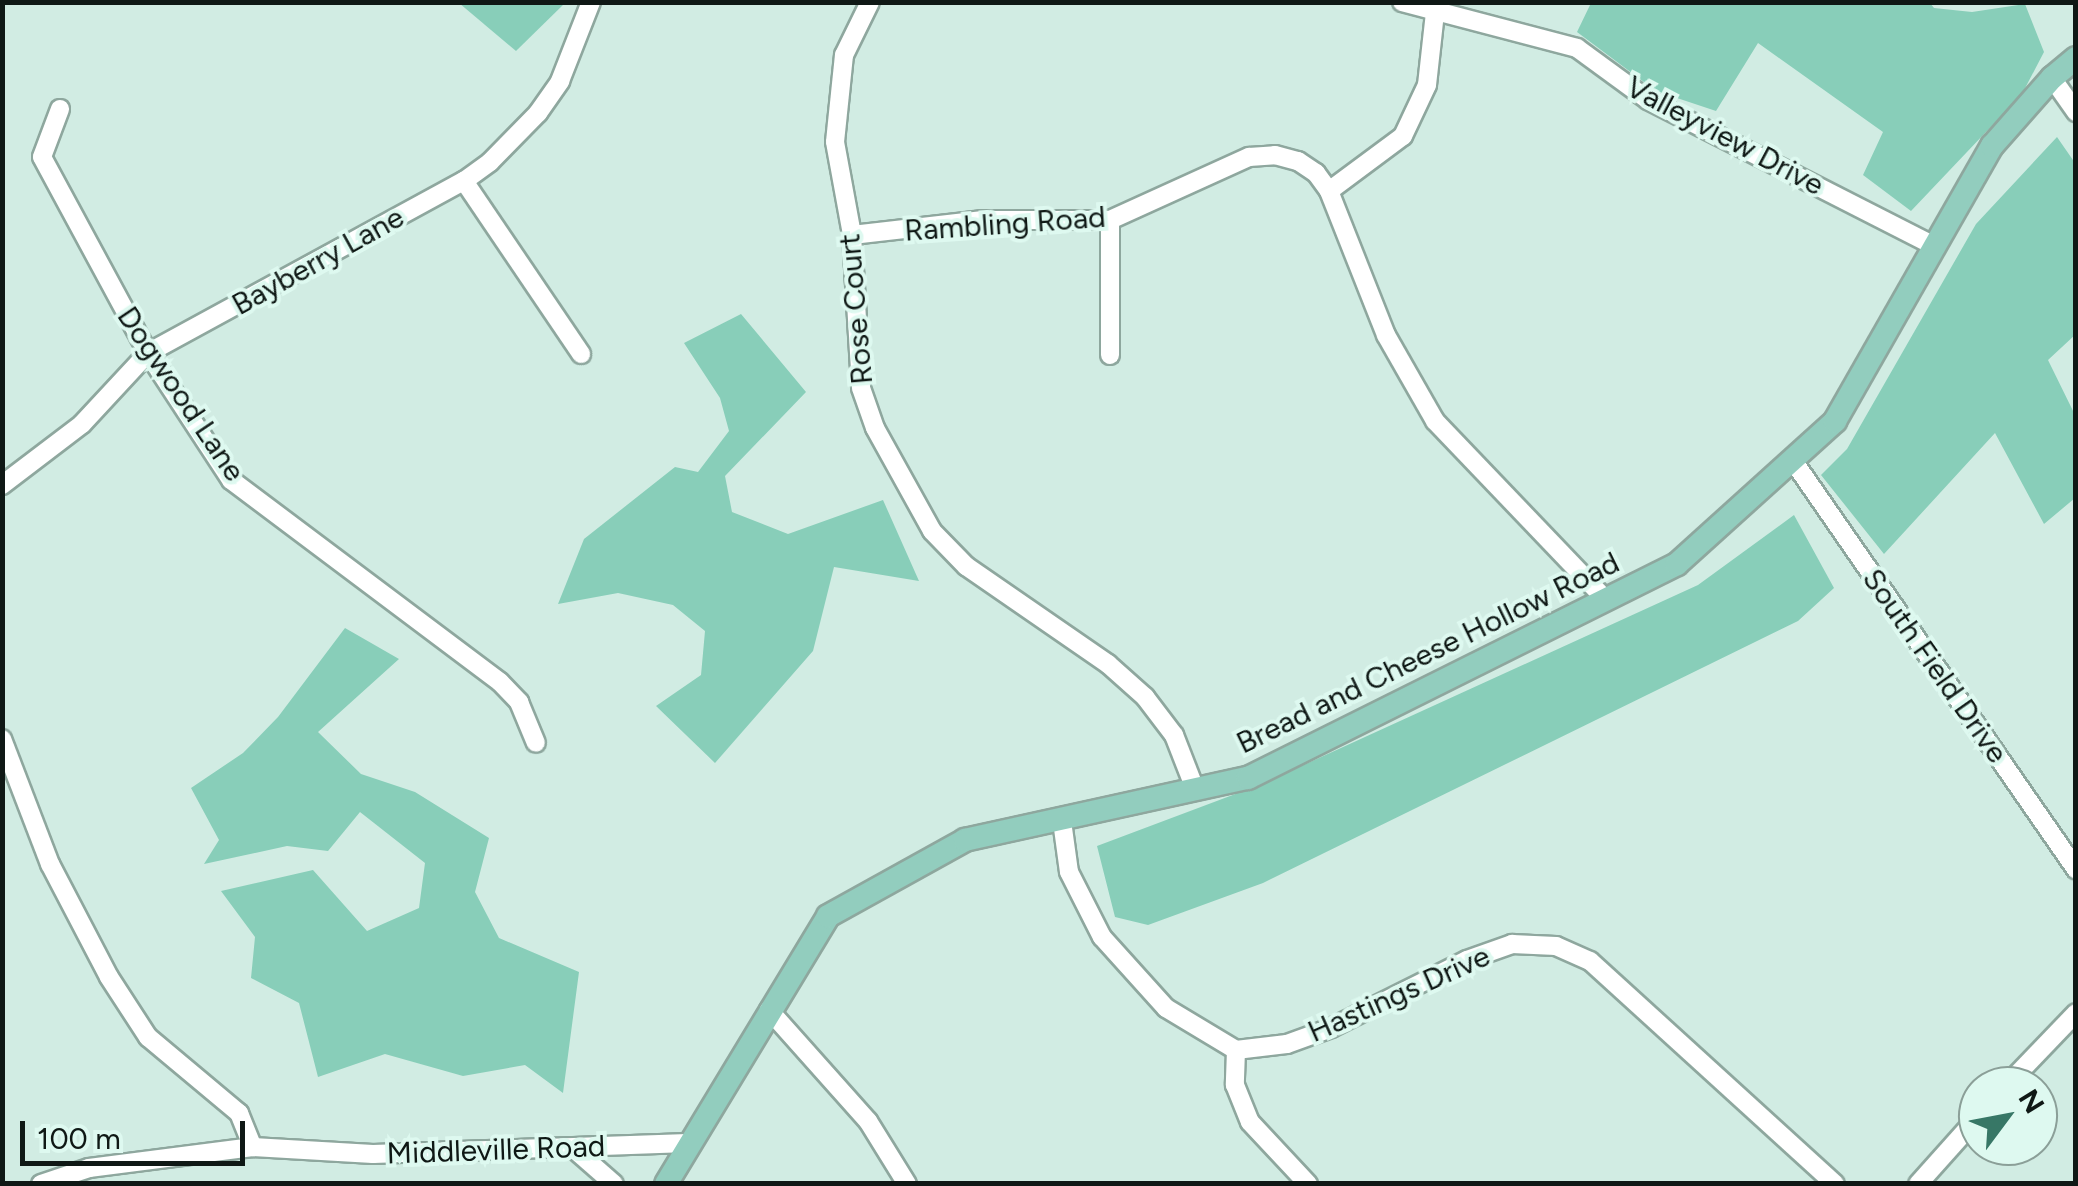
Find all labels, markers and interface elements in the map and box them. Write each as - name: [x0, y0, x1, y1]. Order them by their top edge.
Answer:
- street label: Valleyview Drive: [1620, 69, 1830, 203]
- street label: Bayberry Lane: [226, 199, 410, 323]
- street label: Rambling Road: [903, 199, 1107, 249]
- street label: Rose Court: [831, 232, 881, 386]
- street label: Dogwood Lane: [109, 300, 253, 488]
- street label: Bread and Cheese Hollow Road: [1231, 545, 1625, 761]
- street label: South Field Drive: [1855, 562, 2015, 770]
- street label: Hastings Drive: [1303, 938, 1495, 1050]
- north arrow: [1958, 1066, 2058, 1166]
- text: N: [2012, 1083, 2052, 1119]
- scale bar: [25, 1101, 250, 1163]
- text: 100 m: [37, 1120, 121, 1157]
- street label: Middleville Road: [386, 1128, 606, 1172]

